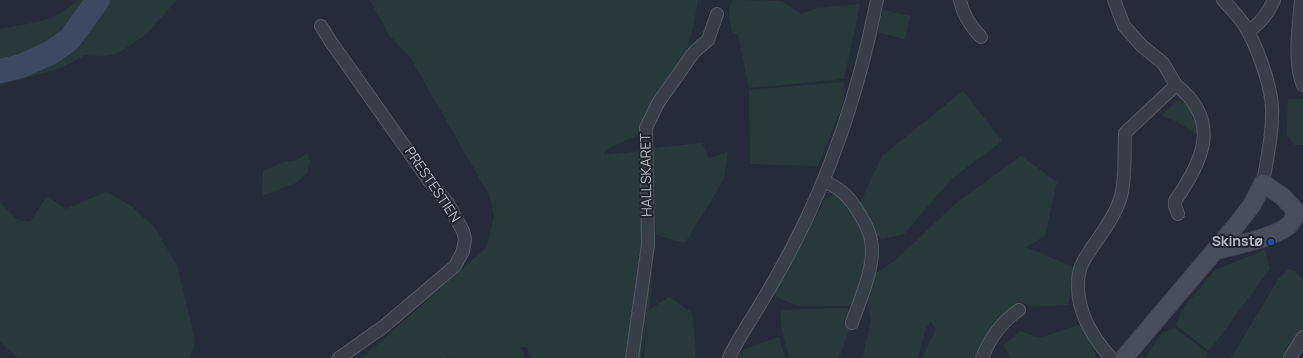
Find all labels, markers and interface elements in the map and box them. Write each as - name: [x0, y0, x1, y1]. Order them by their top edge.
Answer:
- street label: HALLSKARET: [638, 133, 656, 217]
- street label: PRESTESTIEN: [401, 144, 463, 226]
- place label: Skinstø: [1212, 234, 1263, 250]
- marker: Skinstø: [1266, 237, 1276, 247]

